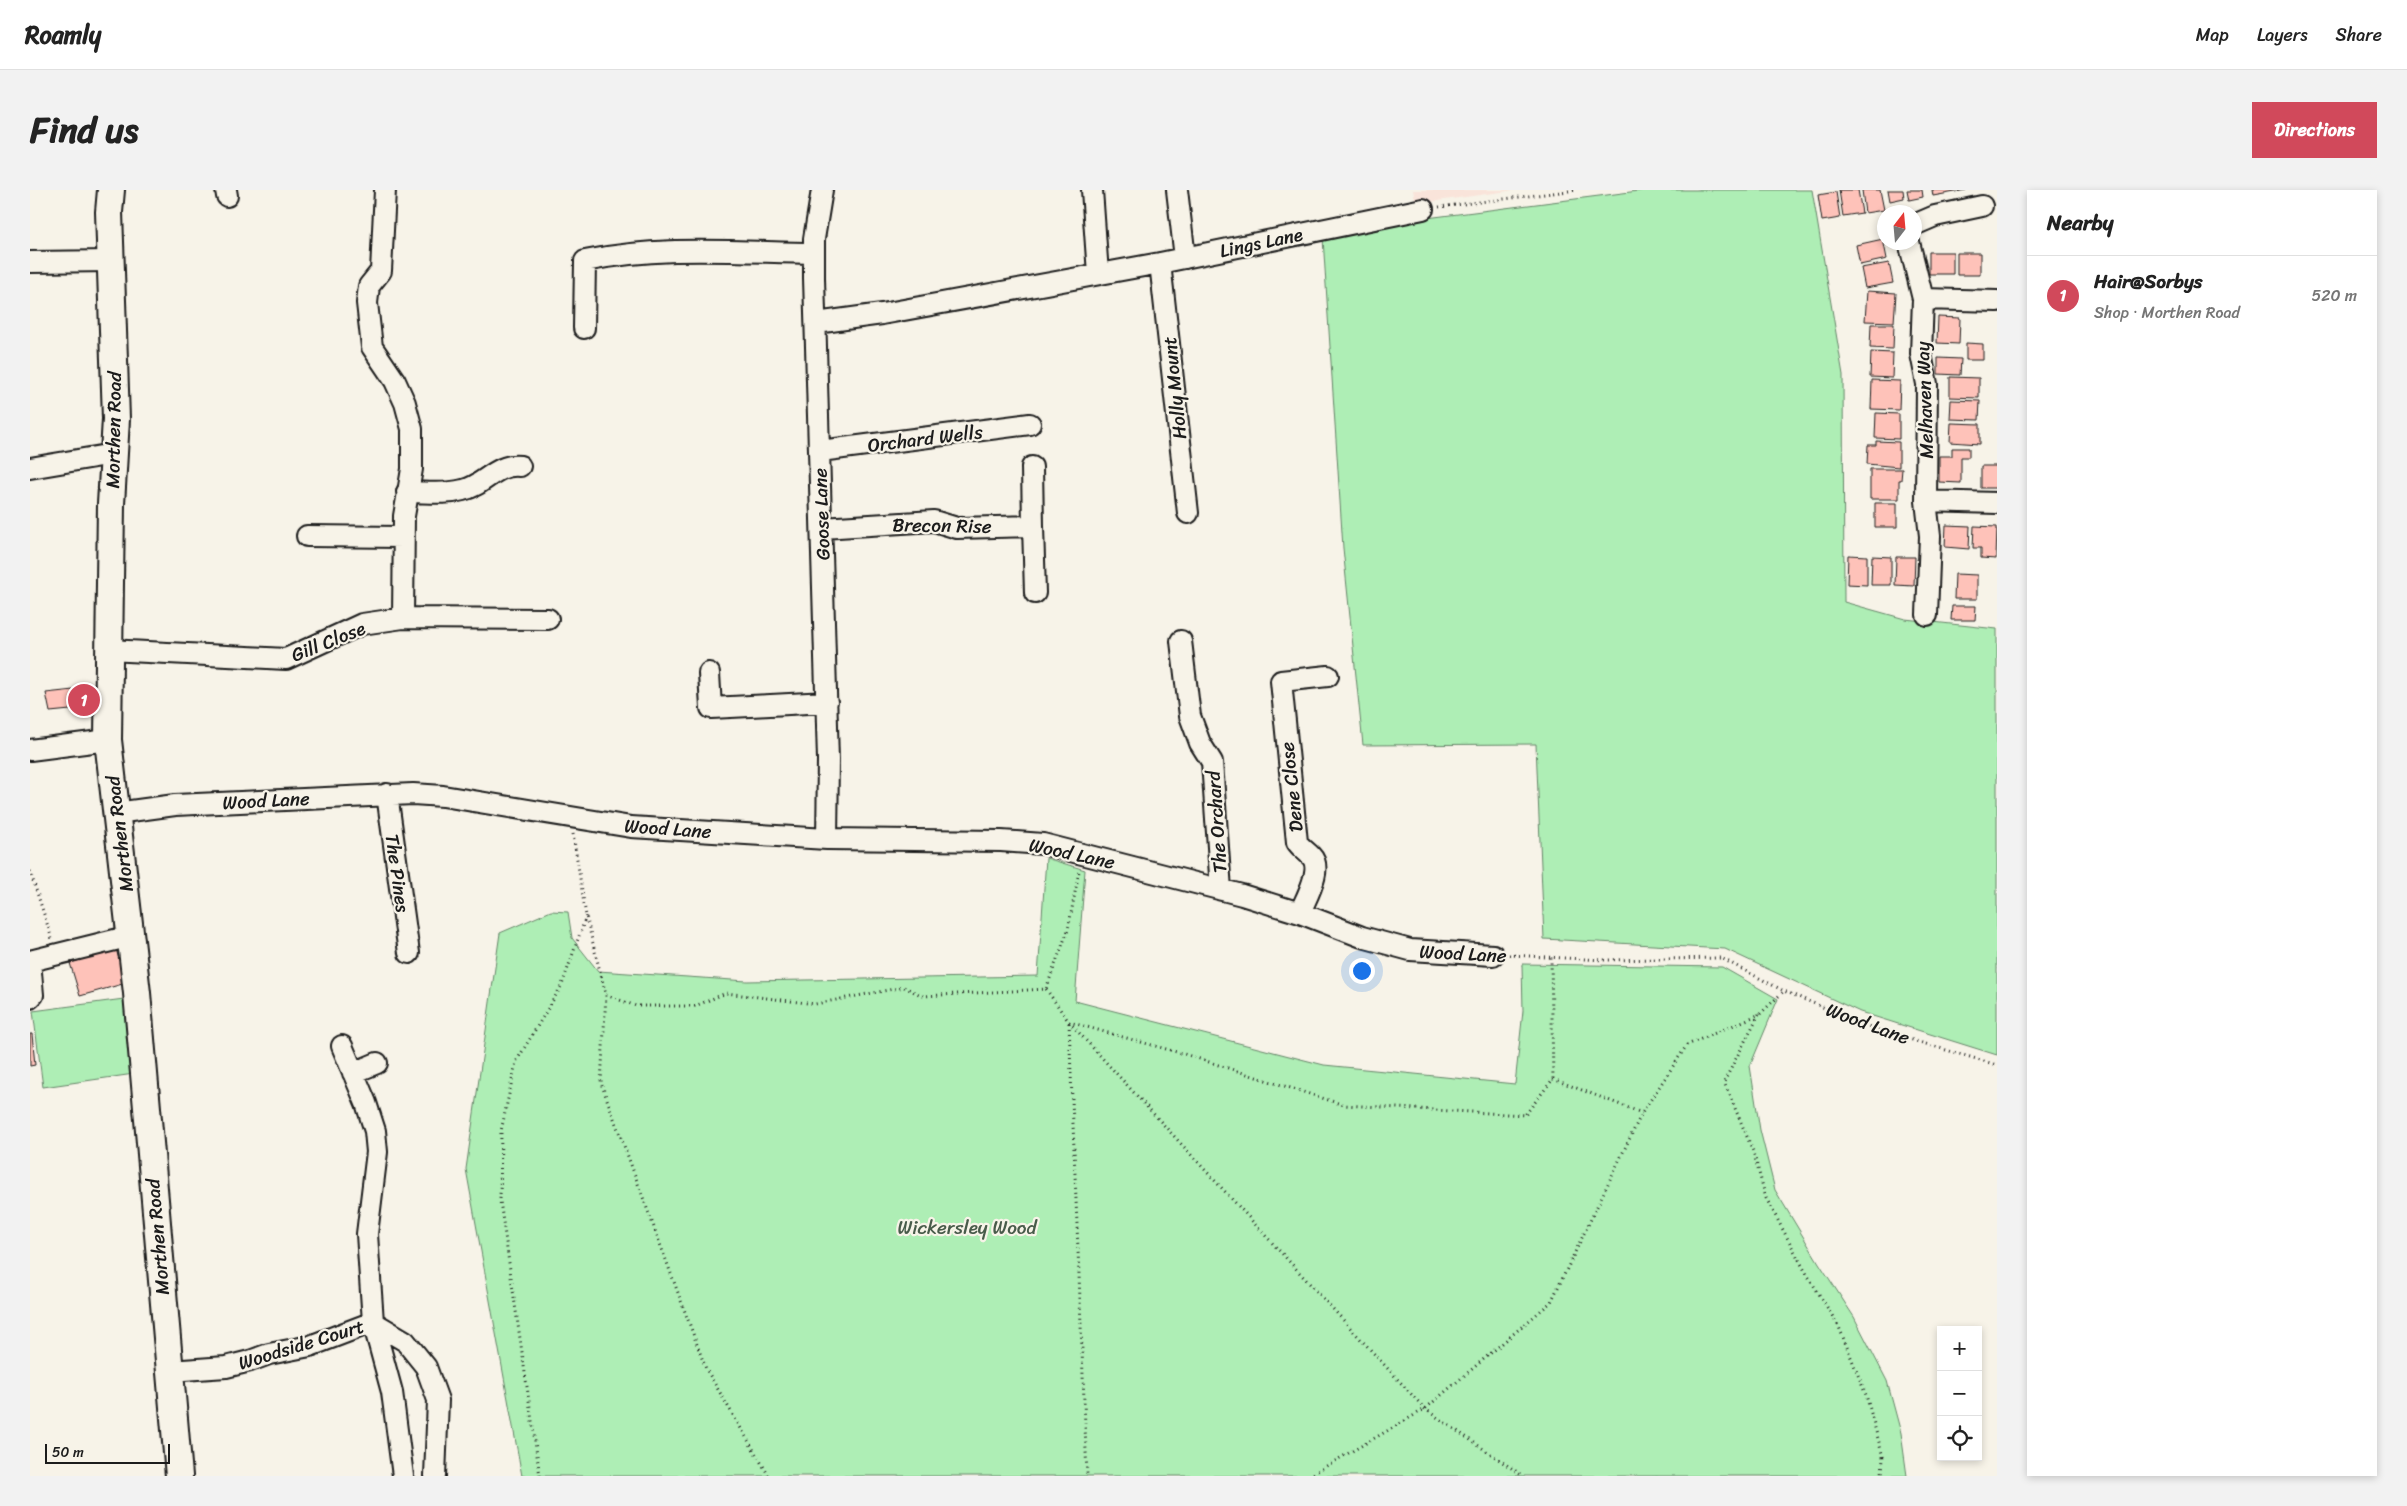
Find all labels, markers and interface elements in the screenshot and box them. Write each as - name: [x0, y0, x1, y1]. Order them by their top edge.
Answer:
- text: Roamly: [25, 14, 101, 56]
- text: Map: [2196, 19, 2229, 51]
- text: Layers: [2257, 19, 2308, 51]
- text: Share: [2336, 19, 2382, 51]
- text: Find us: [30, 99, 138, 161]
- button: Directions: [2252, 102, 2377, 158]
- text: Nearby: [2047, 204, 2113, 242]
- north arrow: [1877, 205, 1922, 250]
- street label: Lings Lane: [1216, 218, 1306, 267]
- text: Hair@Sorbys: [2094, 265, 2203, 298]
- text: 1: [2060, 281, 2066, 310]
- text: 520 m: [2311, 281, 2357, 310]
- text: Shop · Morthen Road: [2094, 298, 2240, 327]
- street label: Holly Mount: [1153, 335, 1196, 441]
- street label: Melhaven Way: [1906, 341, 1943, 459]
- street label: Morthen Road: [96, 370, 131, 489]
- street label: Orchard Wells: [866, 415, 985, 462]
- street label: Goose Lane: [803, 467, 840, 561]
- street label: Brecon Rise: [892, 508, 992, 543]
- street label: Gill Close: [286, 612, 370, 671]
- pin: 1: [68, 681, 100, 719]
- street label: Dene Close: [1270, 740, 1313, 834]
- street label: The Orchard: [1196, 768, 1237, 874]
- street label: Morthen Road: [96, 773, 143, 894]
- street label: Wood Lane: [222, 782, 311, 819]
- street label: Wood Lane: [623, 809, 713, 848]
- street label: Wood Lane: [1026, 828, 1118, 879]
- street label: The Pines: [376, 832, 419, 915]
- street label: Wood Lane: [1419, 935, 1508, 972]
- your location: [1349, 958, 1375, 984]
- street label: Wood Lane: [1821, 993, 1915, 1054]
- street label: Morthen Road: [136, 1176, 179, 1297]
- park label: Wickersley Wood: [898, 1211, 1038, 1244]
- street label: Woodside Court: [234, 1310, 368, 1379]
- map controls: [1937, 1326, 1982, 1461]
- button: +: [1937, 1326, 1982, 1371]
- button: −: [1937, 1371, 1982, 1416]
- button: locate: [1937, 1416, 1982, 1461]
- text: 50 m: [52, 1440, 84, 1465]
- scale bar: [45, 1441, 170, 1464]

